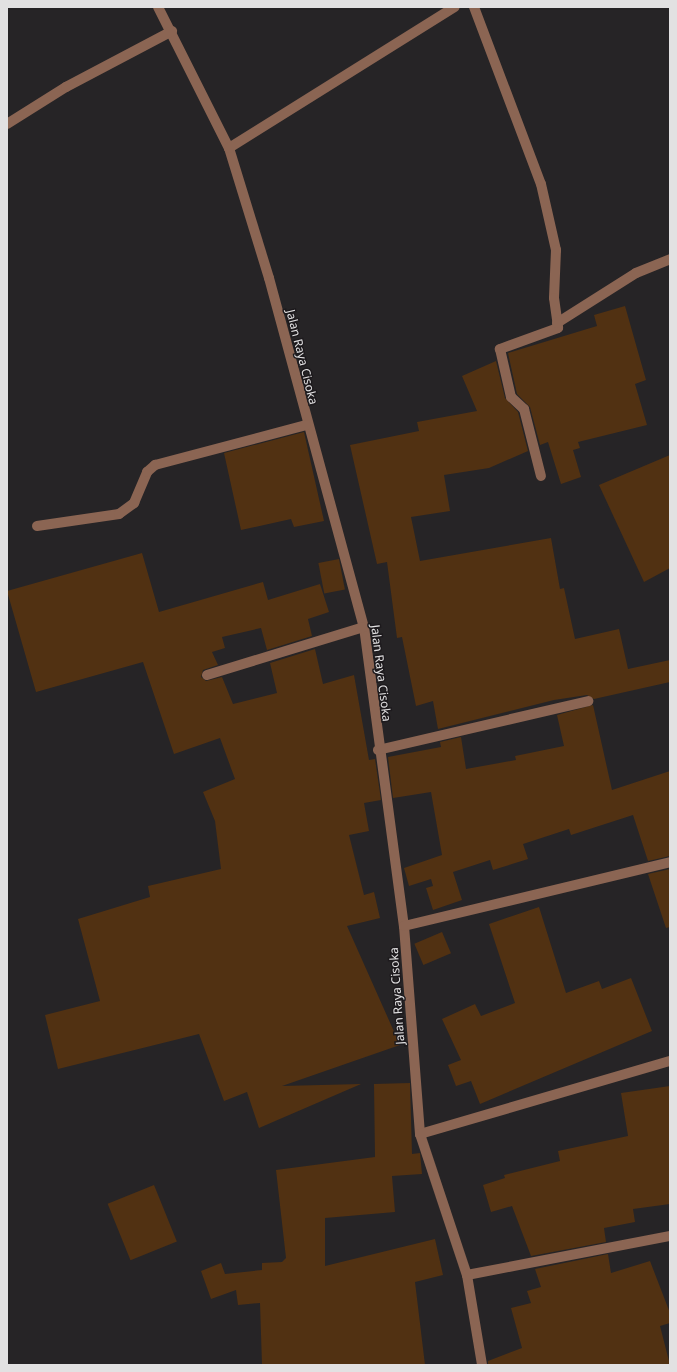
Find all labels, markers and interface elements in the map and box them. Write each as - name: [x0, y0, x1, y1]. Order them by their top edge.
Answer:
- street label: Jalan Raya Cisoka: [283, 308, 321, 406]
- street label: Jalan Raya Cisoka: [368, 624, 394, 722]
- street label: Jalan Raya Cisoka: [386, 947, 408, 1045]

